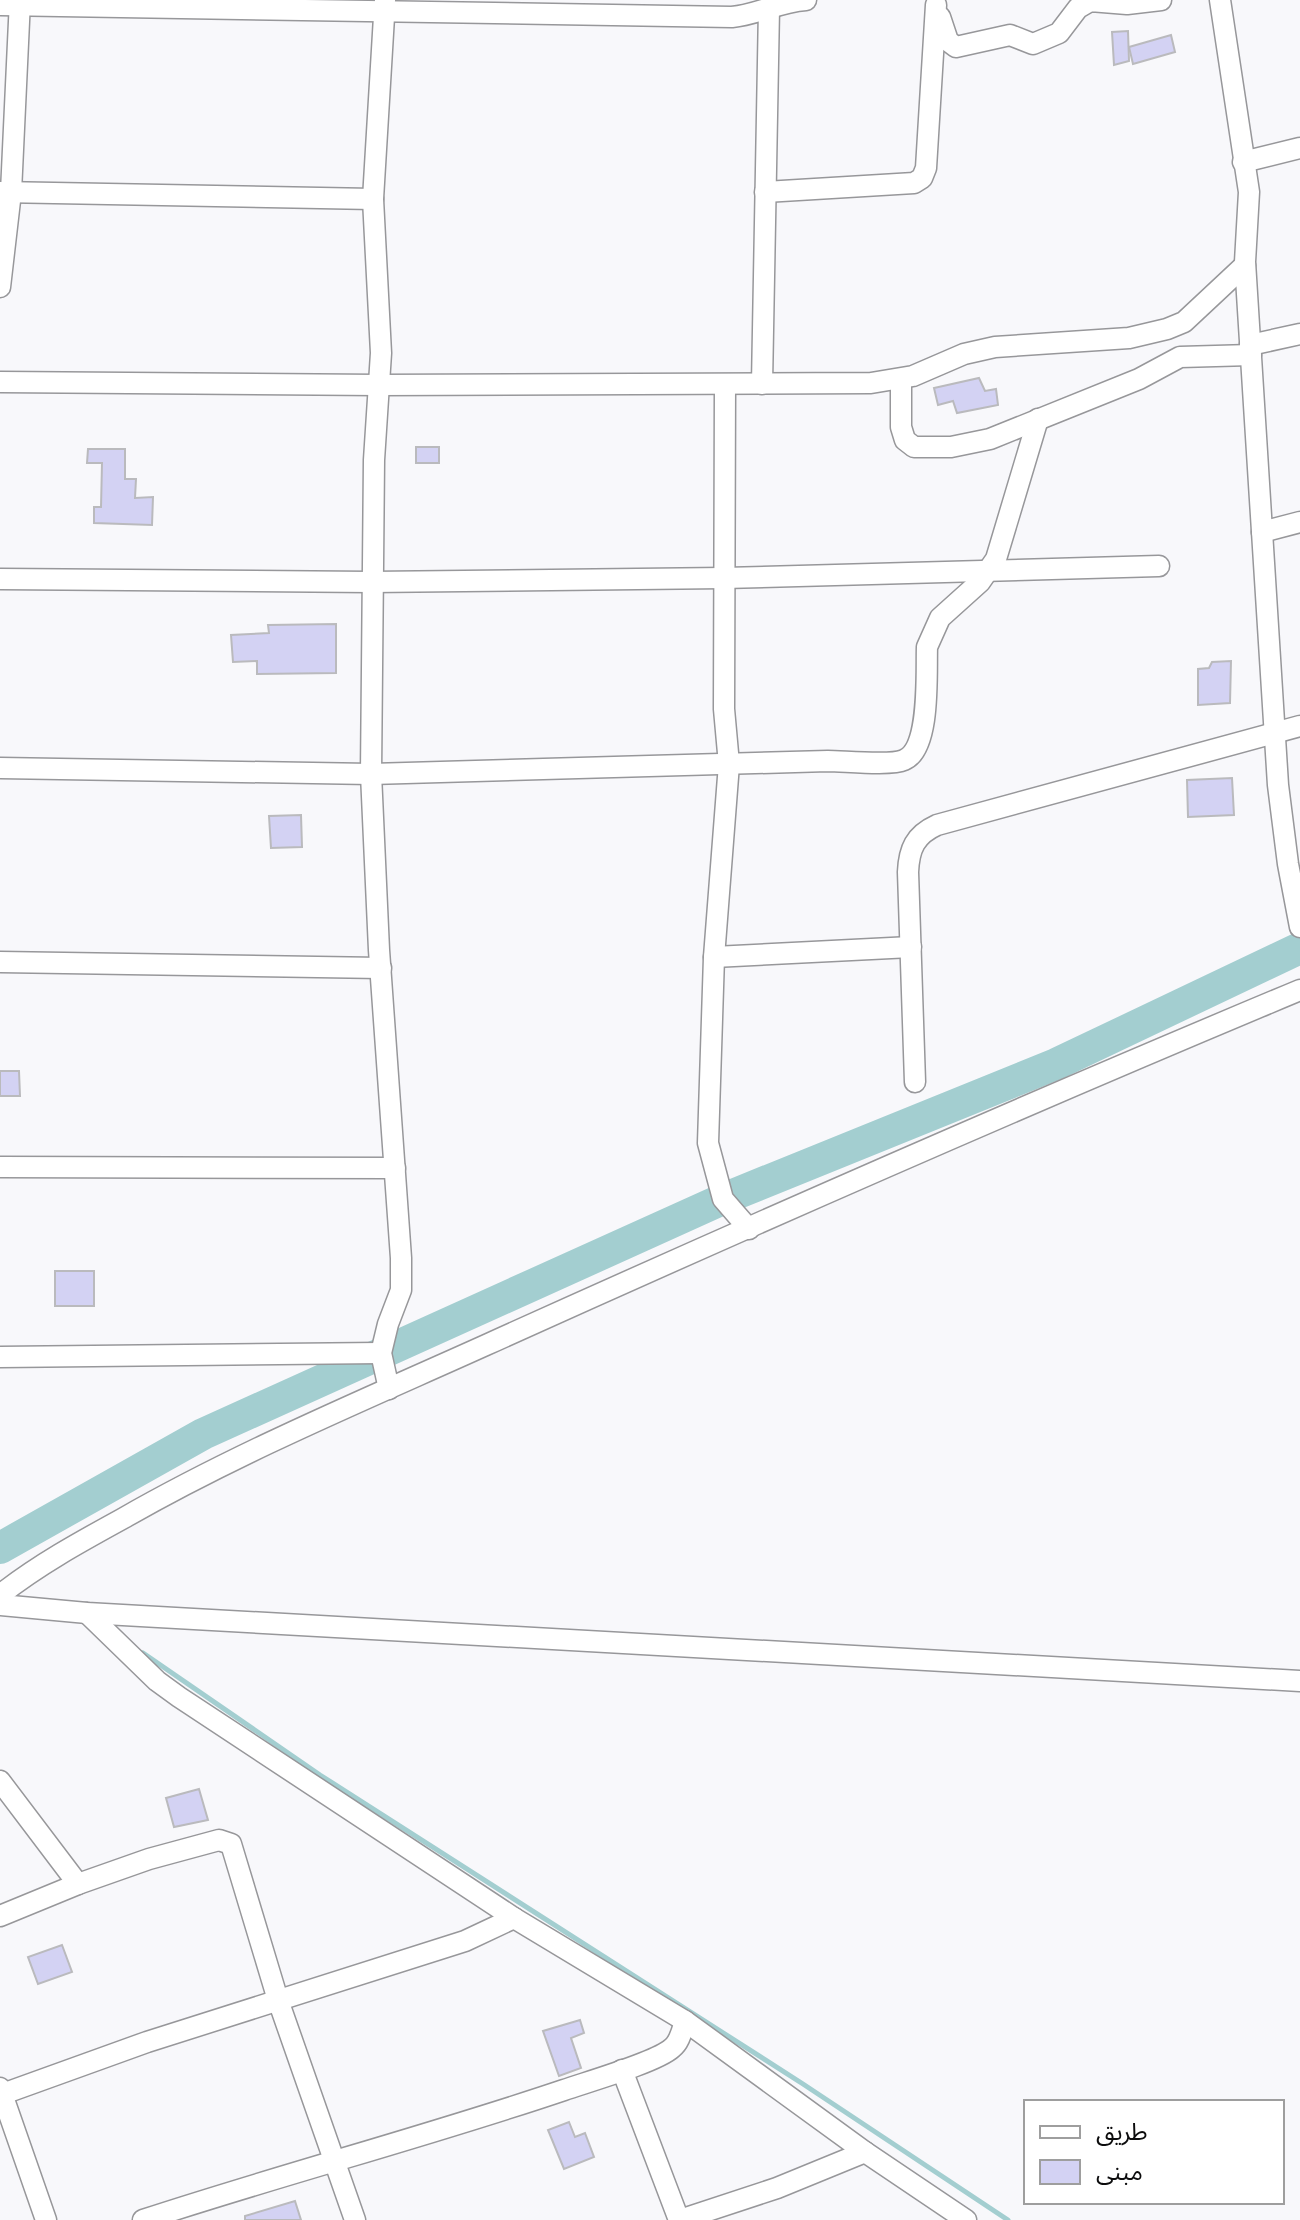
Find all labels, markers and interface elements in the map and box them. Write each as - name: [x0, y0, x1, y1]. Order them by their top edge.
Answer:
- legend: [1024, 2100, 1284, 2204]
- text: طريق: [1096, 2118, 1148, 2147]
- text: مبنى: [1096, 2158, 1143, 2185]

